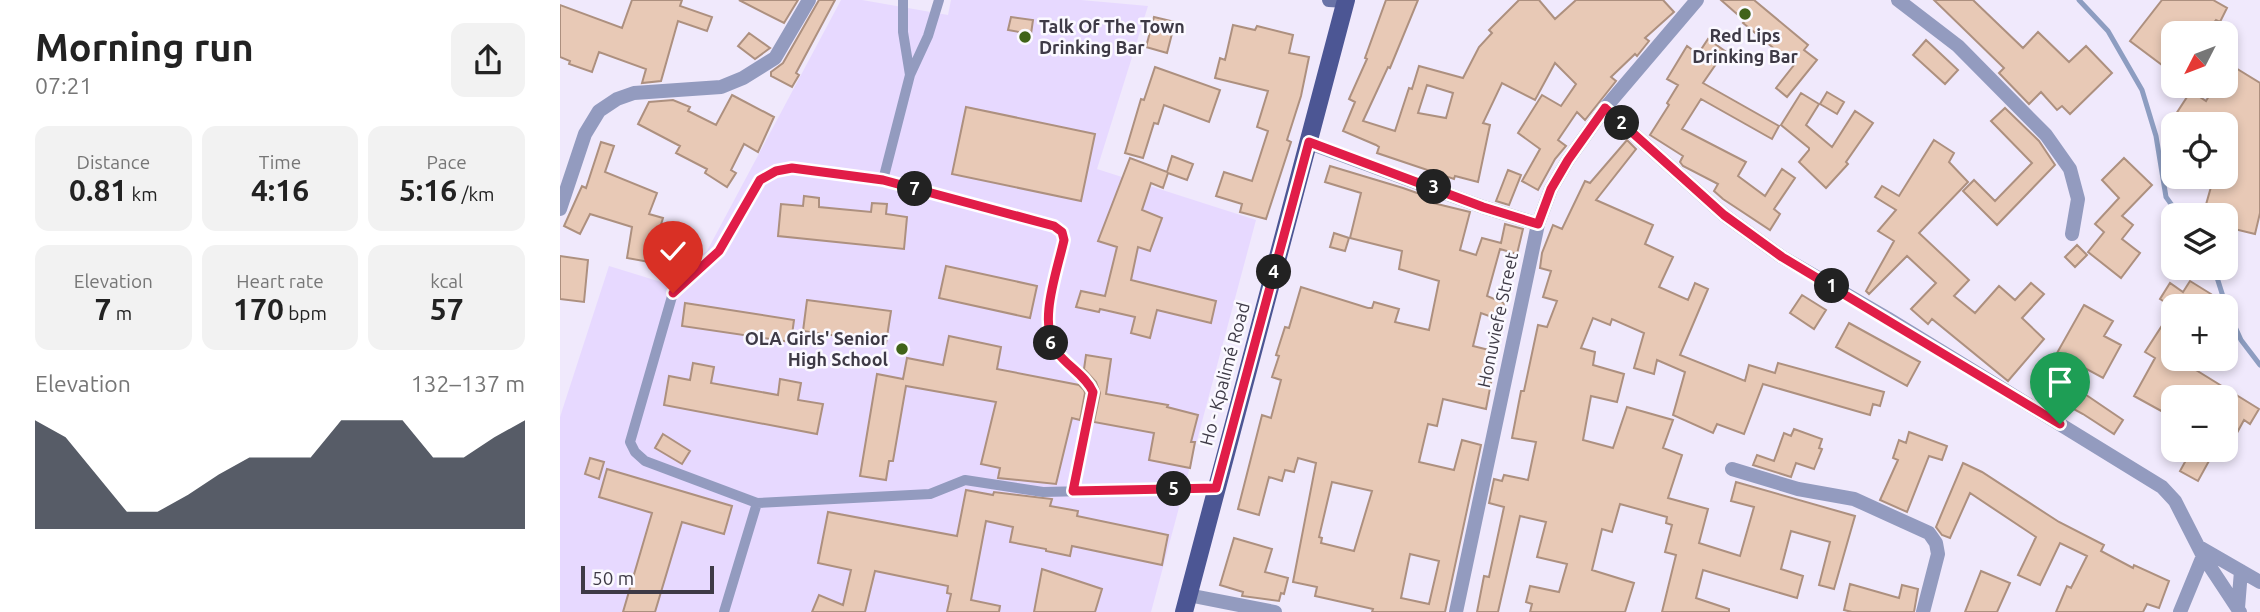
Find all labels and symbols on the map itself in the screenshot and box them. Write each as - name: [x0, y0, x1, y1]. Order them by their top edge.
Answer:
- marker: Red Lips Drinking Bar: [1737, 6, 1753, 22]
- place label: Talk Of The Town Drinking Bar: [1039, 16, 1185, 57]
- north arrow: [2161, 21, 2238, 98]
- place label: Red Lips Drinking Bar: [1692, 25, 1798, 66]
- marker: Talk Of The Town Drinking Bar: [1017, 29, 1033, 45]
- pin: 2: [1604, 106, 1640, 140]
- pin: 3: [1416, 170, 1452, 204]
- pin: 7: [898, 172, 932, 206]
- pin: [643, 221, 703, 293]
- street label: Honuviefe Street: [1473, 250, 1521, 389]
- pin: 4: [1256, 254, 1292, 290]
- pin: 1: [1814, 268, 1850, 304]
- street label: Ho - Kpalimé Road: [1195, 300, 1253, 448]
- pin: 6: [1034, 326, 1068, 360]
- place label: OLA Girls' Senior High School: [745, 328, 889, 369]
- marker: OLA Girls' Senior High School: [894, 341, 910, 357]
- pin: [2030, 352, 2090, 424]
- pin: 5: [1156, 472, 1192, 506]
- scale bar: [581, 563, 714, 595]

